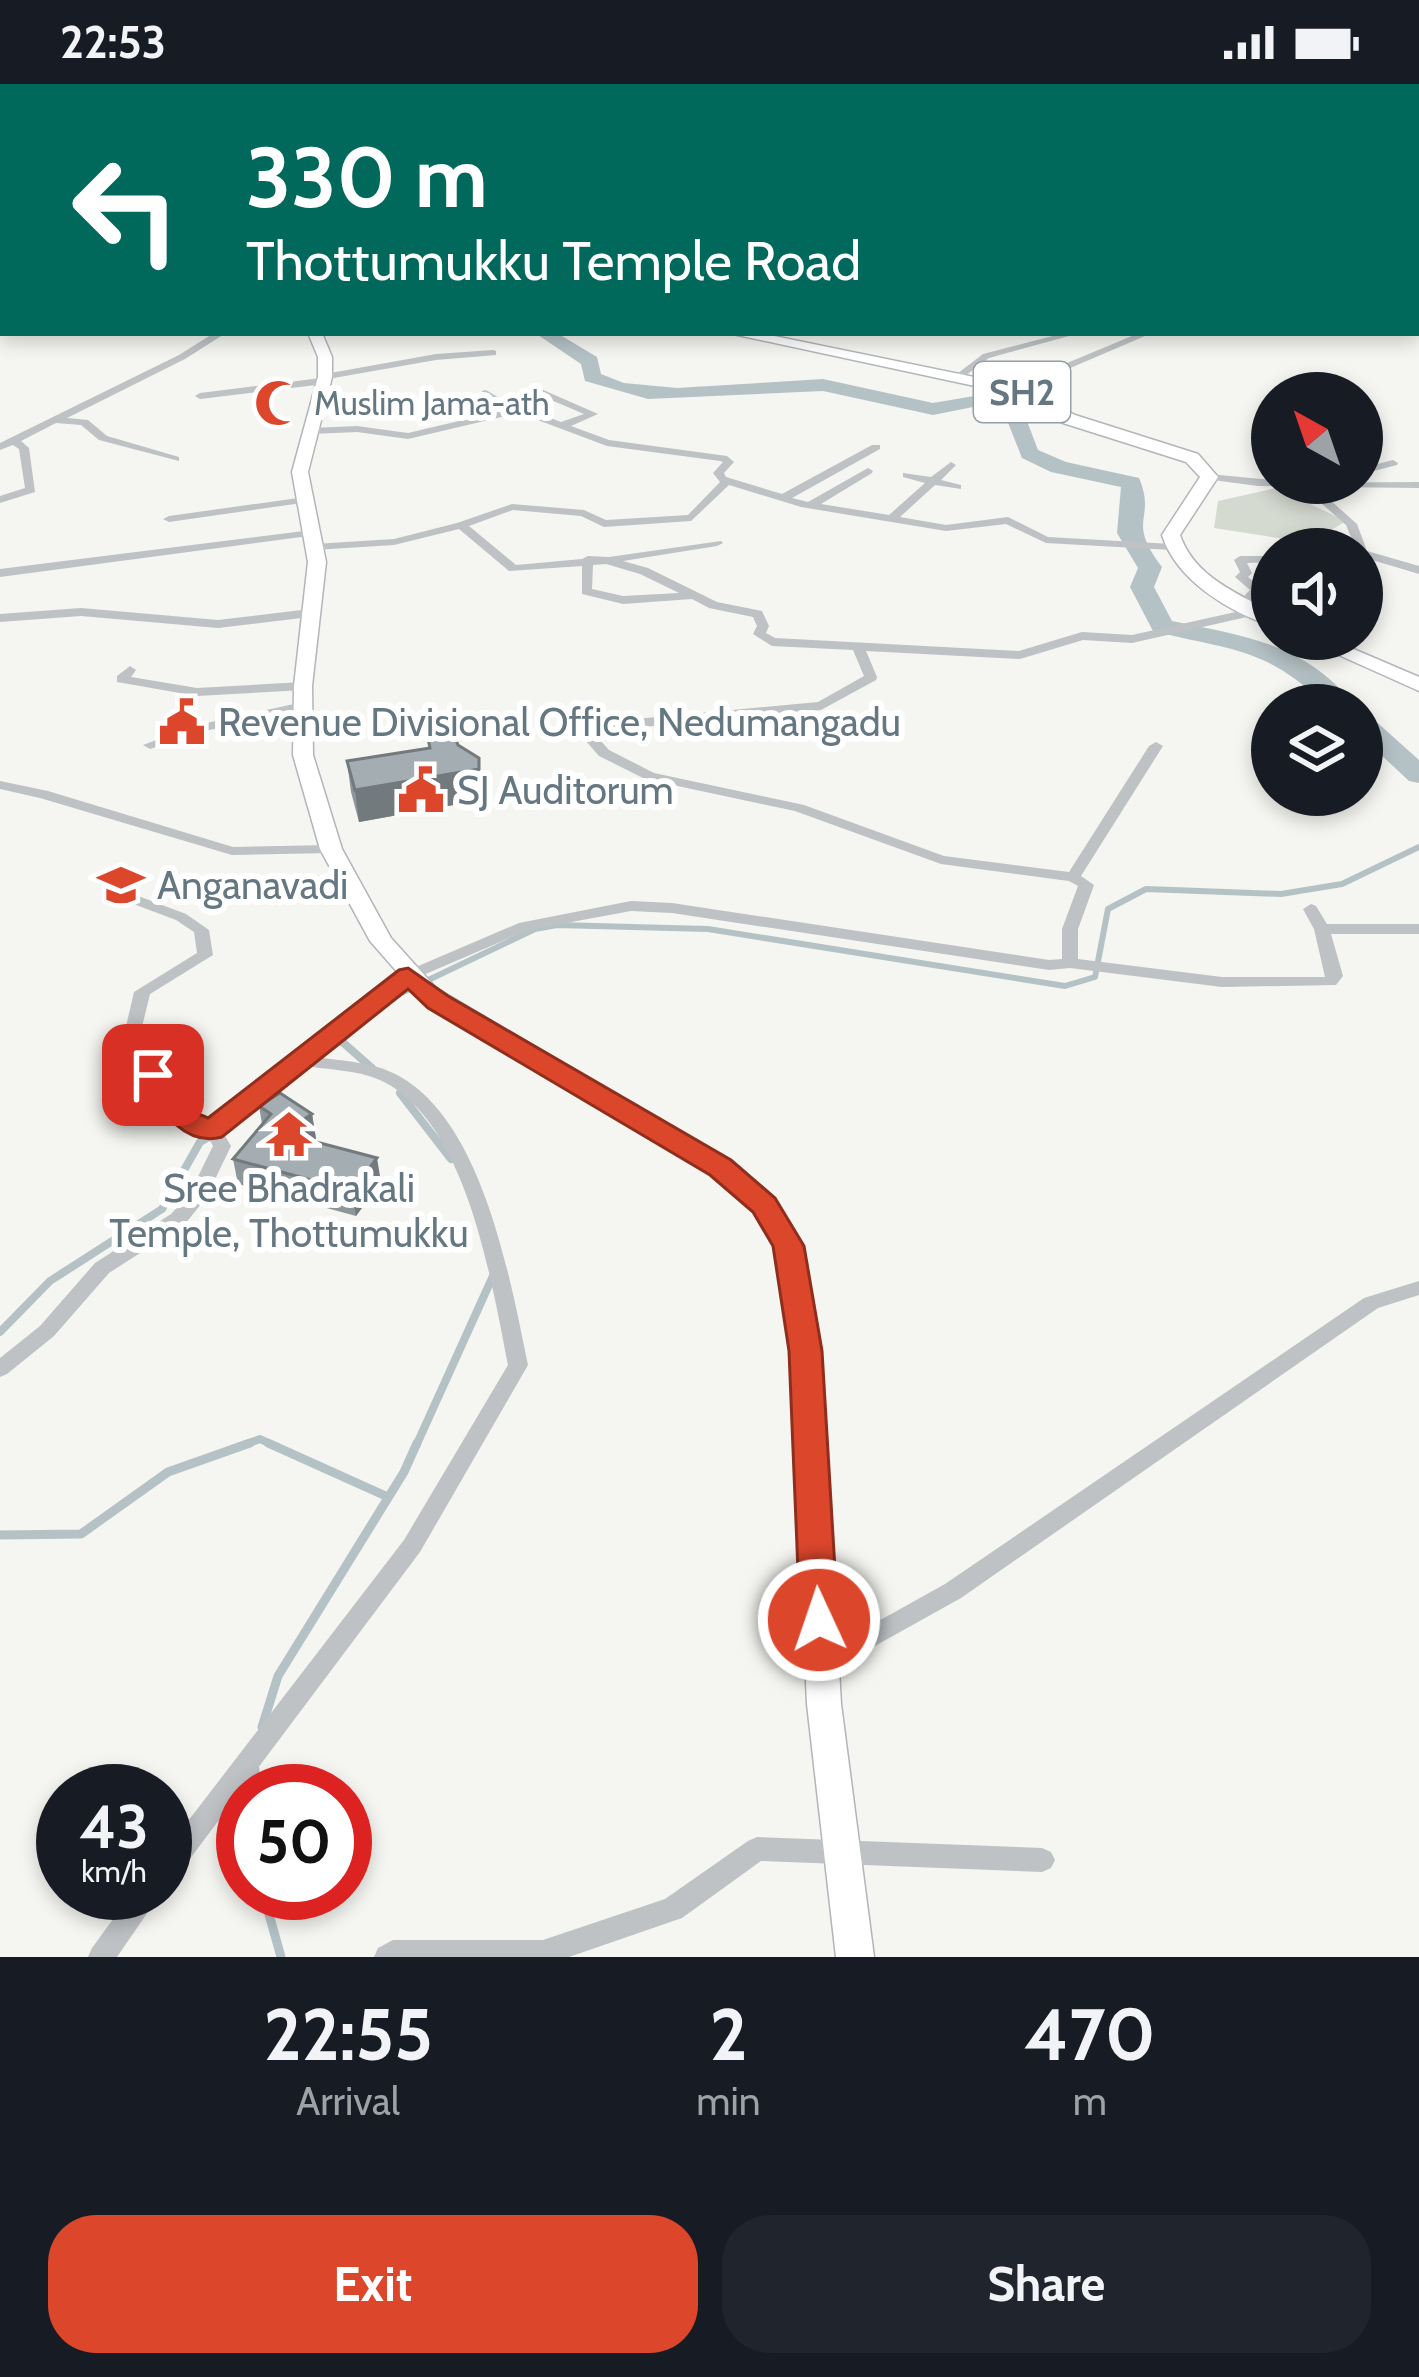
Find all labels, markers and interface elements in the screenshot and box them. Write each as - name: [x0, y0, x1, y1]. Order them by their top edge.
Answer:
- text: 22:53: [60, 15, 166, 69]
- text: 330 m: [246, 126, 488, 228]
- icon: left: [48, 132, 204, 288]
- text: Thottumukku Temple Road: [246, 228, 861, 294]
- road number: SH2: [974, 362, 1070, 422]
- north arrow: [1251, 372, 1383, 504]
- map controls: [1251, 372, 1383, 816]
- mosque icon: Muslim Jama-ath: [253, 378, 303, 428]
- place label: Muslim Jama-ath: [314, 383, 550, 423]
- button: sound: [1251, 528, 1383, 660]
- button: layers: [1251, 684, 1383, 816]
- public building icon: Revenue Divisional Office, Nedumangadu: [157, 697, 207, 747]
- place label: Revenue Divisional Office, Nedumangadu: [218, 698, 901, 746]
- public building icon: SJ Auditorum: [396, 765, 446, 815]
- place label: SJ Auditorum: [457, 766, 674, 814]
- school or university icon: Anganavadi: [96, 860, 146, 910]
- place label: Anganavadi: [157, 861, 348, 909]
- pin: [102, 1024, 204, 1126]
- icon: arrive: [120, 1042, 186, 1108]
- temple icon: Sree Bhadrakali Temple, Thottumukku: [264, 1109, 314, 1159]
- place label: Sree Bhadrakali Temple, Thottumukku: [109, 1164, 469, 1257]
- position arrow: [756, 1557, 882, 1683]
- speed limit sign: 50: [216, 1764, 372, 1920]
- text: 43: [79, 1790, 149, 1863]
- text: km/h: [81, 1853, 147, 1890]
- text: 22:55: [263, 1991, 433, 2078]
- text: 2: [709, 1991, 747, 2078]
- text: 470: [1024, 1991, 1156, 2078]
- text: Arrival: [296, 2077, 400, 2125]
- text: min: [696, 2077, 761, 2125]
- text: m: [1073, 2077, 1107, 2125]
- button: Exit: [48, 2215, 698, 2353]
- button: Share: [722, 2215, 1371, 2353]

